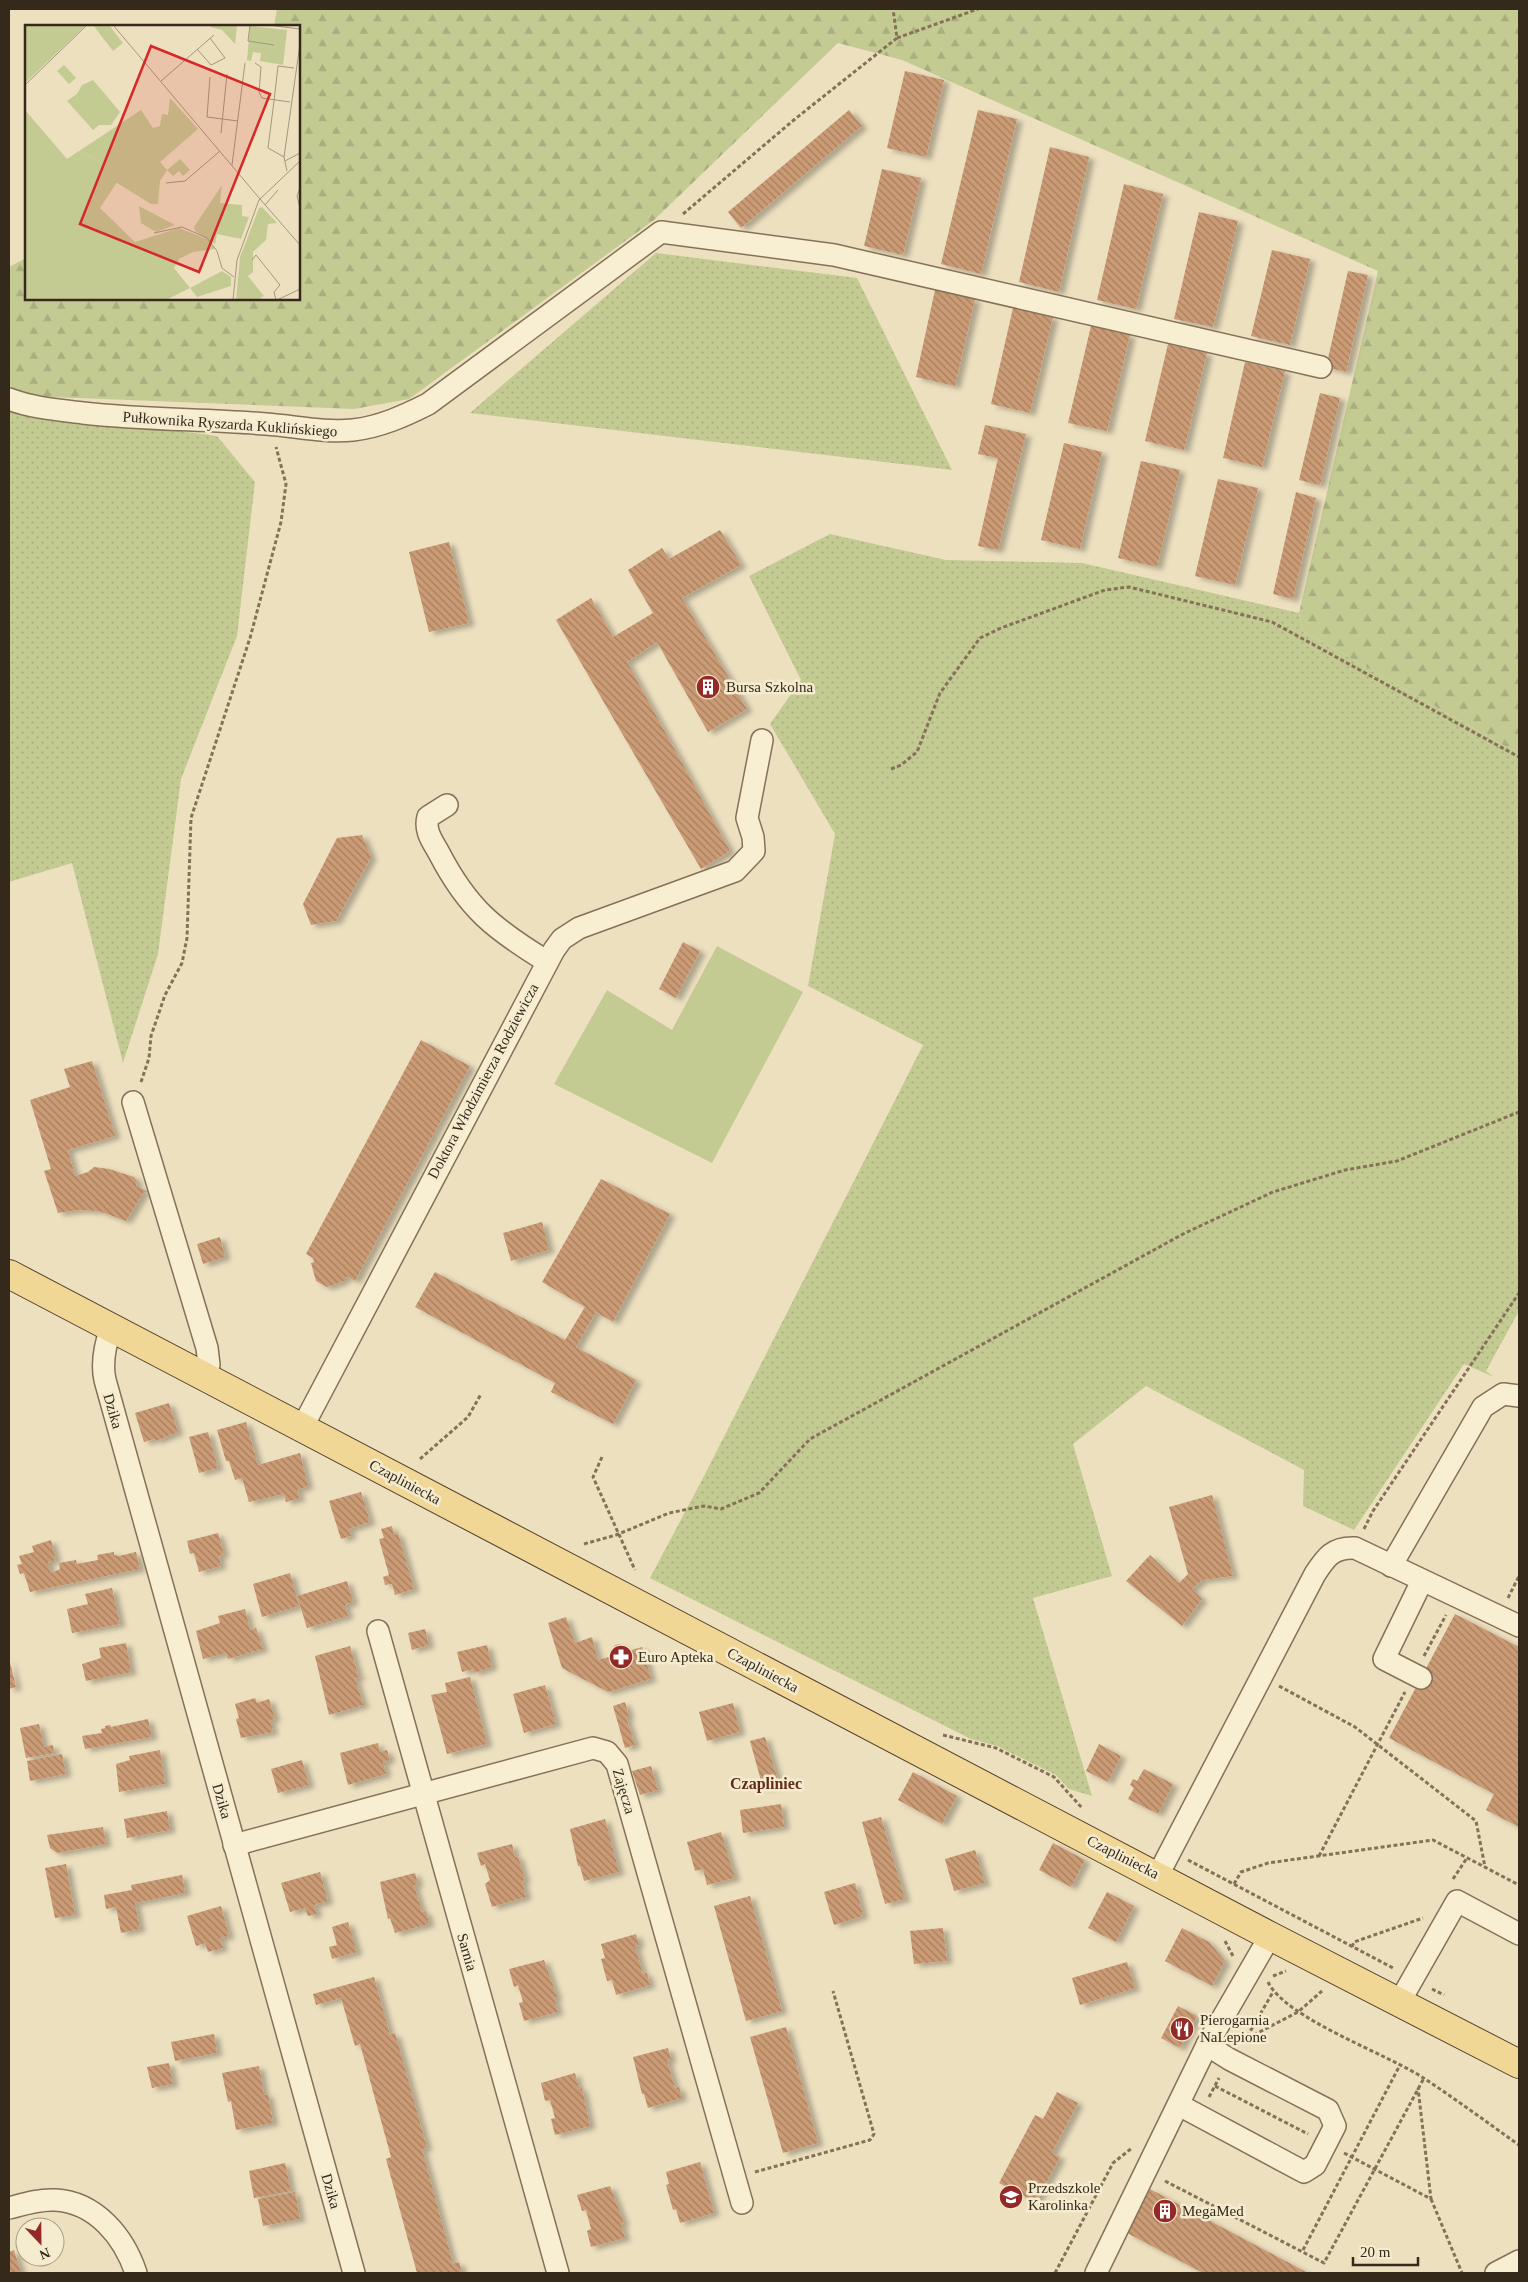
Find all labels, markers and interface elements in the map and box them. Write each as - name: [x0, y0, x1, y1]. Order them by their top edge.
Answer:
- inset map: [25, 25, 300, 300]
- street label: Pułkownika Ryszarda Kuklińskiego: [122, 409, 338, 439]
- building icon: Bursa Szkolna: [695, 674, 721, 700]
- place label: Bursa Szkolna: [726, 679, 813, 695]
- street label: Doktora Włodzimierza Rodziewicza: [425, 980, 542, 1181]
- street label: Dzika: [100, 1392, 126, 1431]
- street label: Czapliniecka: [367, 1457, 444, 1508]
- pharmacy icon: Euro Apteka: [608, 1644, 634, 1670]
- street label: Czapliniecka: [725, 1645, 802, 1696]
- place label: Euro Apteka: [638, 1649, 714, 1665]
- street label: Zajęcza: [610, 1766, 639, 1816]
- district label: Czapliniec: [730, 1775, 802, 1793]
- street label: Dzika: [209, 1782, 235, 1821]
- street label: Czapliniecka: [1084, 1832, 1162, 1882]
- street label: Sarnia: [454, 1931, 480, 1973]
- place label: Pierogarnia NaLepione: [1200, 2012, 1269, 2045]
- restaurant icon: Pierogarnia NaLepione: [1169, 2016, 1195, 2042]
- street label: Dzika: [318, 2172, 344, 2211]
- place label: Przedszkole Karolinka: [1028, 2180, 1101, 2213]
- school or university icon: Przedszkole Karolinka: [998, 2184, 1024, 2210]
- building icon: MegaMed: [1152, 2198, 1178, 2224]
- place label: MegaMed: [1182, 2203, 1244, 2219]
- north arrow: [15, 2217, 65, 2267]
- scale bar: [1353, 2234, 1418, 2266]
- text: 20 m: [1360, 2244, 1391, 2260]
- text: N: [37, 2245, 52, 2262]

